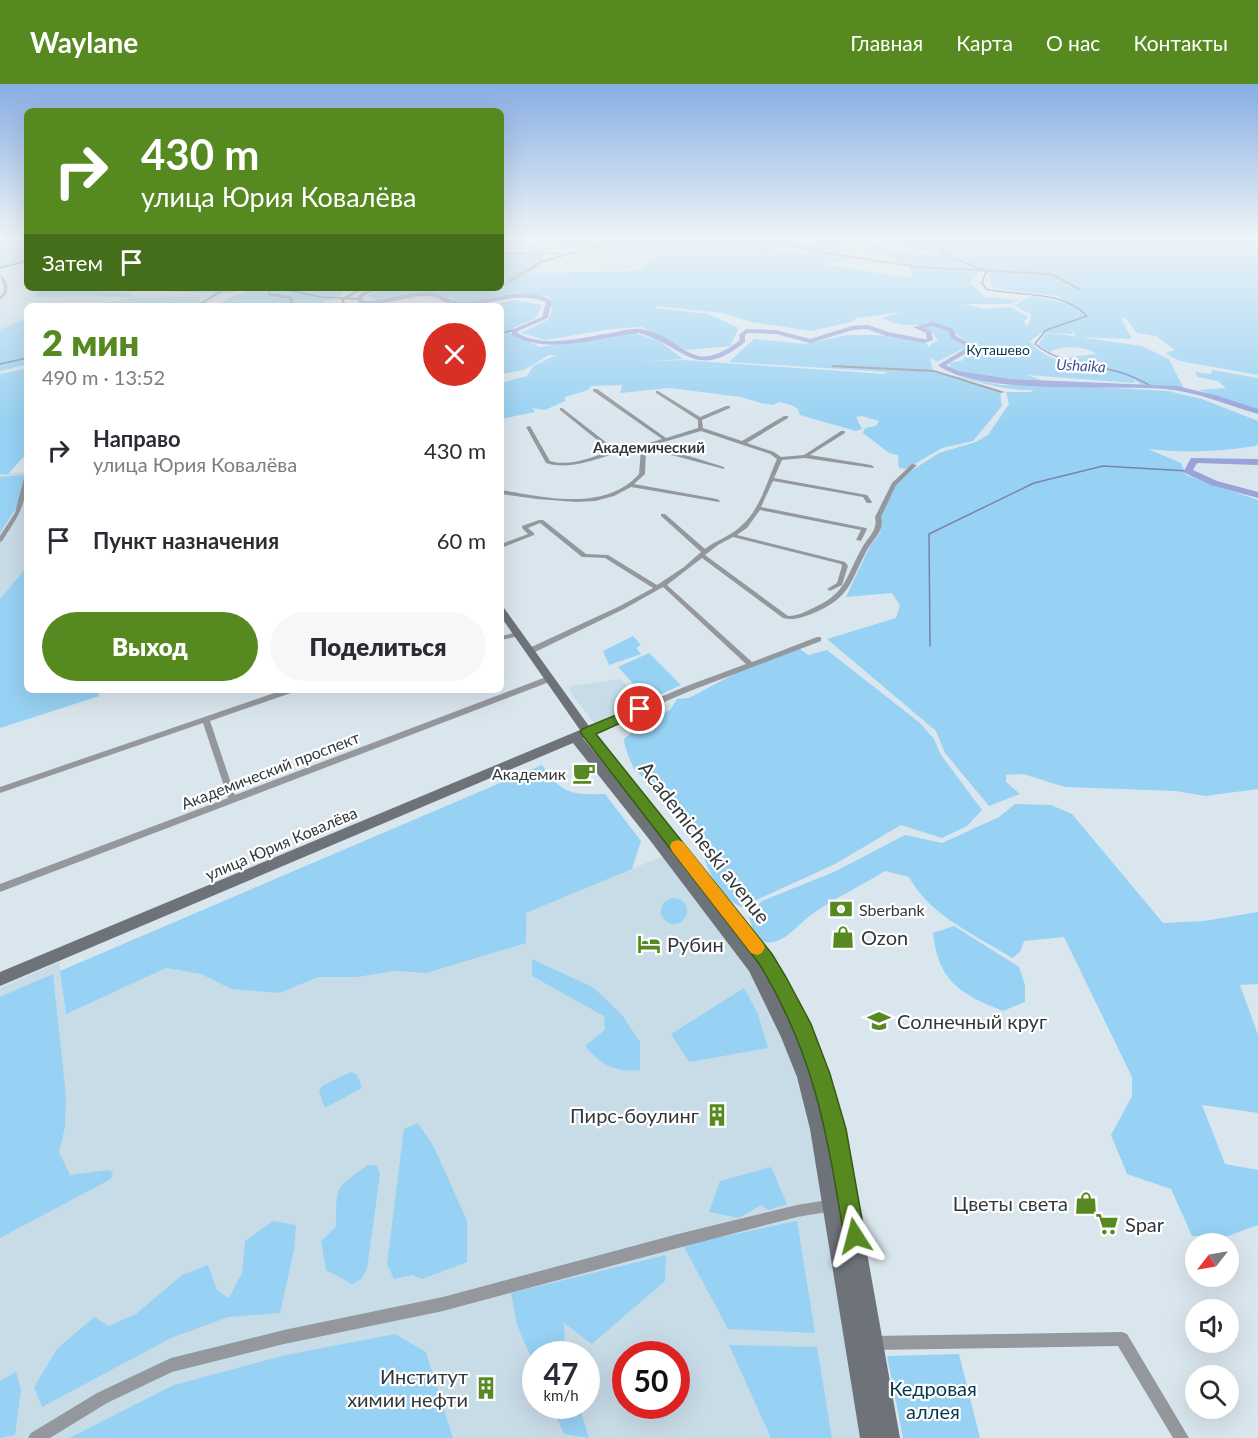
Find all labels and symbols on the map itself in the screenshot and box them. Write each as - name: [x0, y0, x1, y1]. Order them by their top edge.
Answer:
- park label: Куташево: [966, 341, 1030, 358]
- water label: Ushaika: [1056, 355, 1106, 375]
- district label: Академический: [592, 438, 705, 456]
- pin: [614, 683, 665, 734]
- street label: Академический проспект: [178, 727, 362, 813]
- street label: Academicheski avenue: [634, 756, 776, 928]
- cafe icon: Академик: [571, 760, 597, 786]
- place label: Академик: [492, 764, 567, 783]
- street label: улица Юрия Ковалёва: [202, 802, 360, 884]
- bank icon: Sberbank: [828, 896, 854, 922]
- place label: Sberbank: [859, 900, 926, 919]
- shop icon: Ozon: [830, 924, 856, 950]
- place label: Ozon: [861, 925, 908, 949]
- hotel icon: Рубин: [636, 931, 662, 957]
- place label: Рубин: [667, 932, 724, 956]
- school or university icon: Солнечный круг: [866, 1008, 892, 1034]
- place label: Солнечный круг: [897, 1009, 1047, 1033]
- building icon: Пирс-боулинг: [704, 1102, 730, 1128]
- place label: Пирс-боулинг: [570, 1103, 699, 1127]
- shop icon: Цветы света: [1073, 1190, 1099, 1216]
- place label: Цветы света: [953, 1191, 1068, 1215]
- position arrow: [823, 1204, 887, 1268]
- supermarket icon: Spar: [1094, 1211, 1120, 1237]
- place label: Spar: [1125, 1212, 1165, 1236]
- north arrow: [1185, 1233, 1239, 1287]
- speed limit sign: 50: [612, 1341, 690, 1419]
- place label: Институт химии нефти: [347, 1364, 468, 1411]
- building icon: Институт химии нефти: [473, 1375, 499, 1401]
- park label: Кедровая аллея: [889, 1376, 977, 1423]

